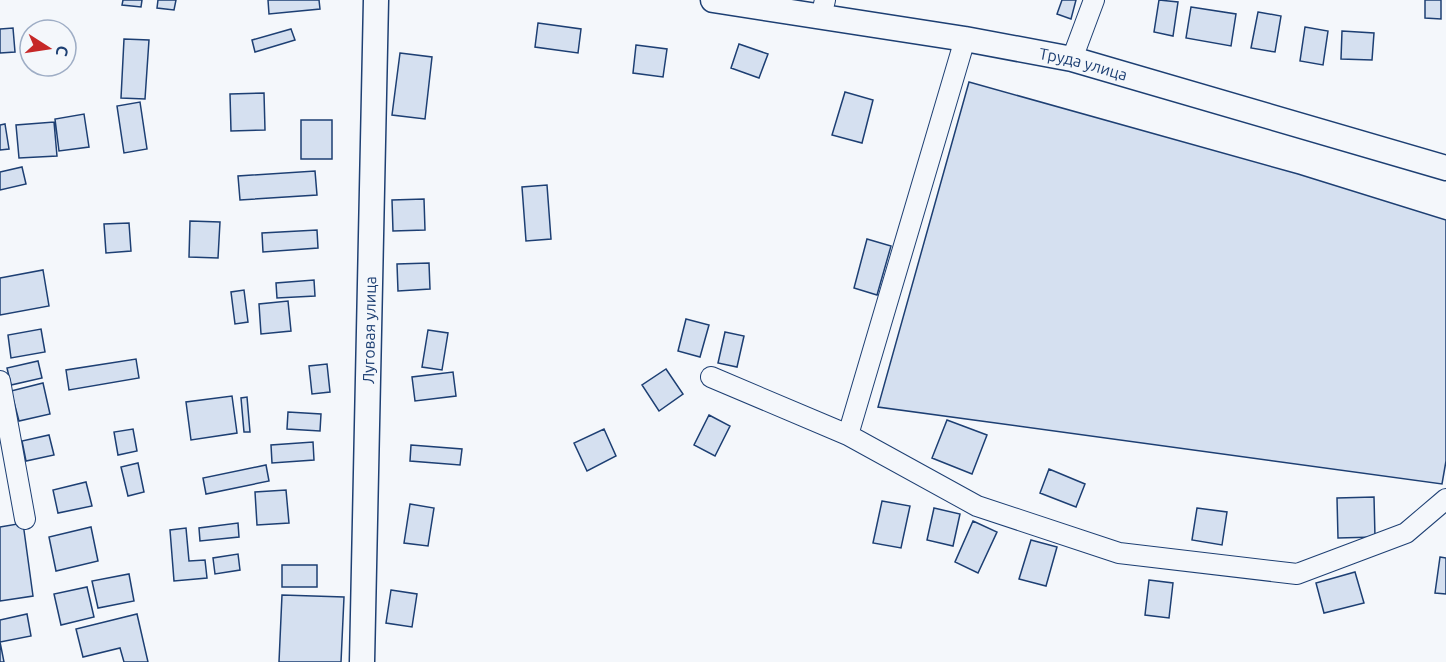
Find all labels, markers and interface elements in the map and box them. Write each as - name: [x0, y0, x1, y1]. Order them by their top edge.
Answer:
- north arrow: [18, 18, 78, 78]
- text: С: [53, 44, 73, 58]
- street label: Труда улица: [1038, 44, 1130, 84]
- street label: Луговая улица: [359, 276, 379, 384]

